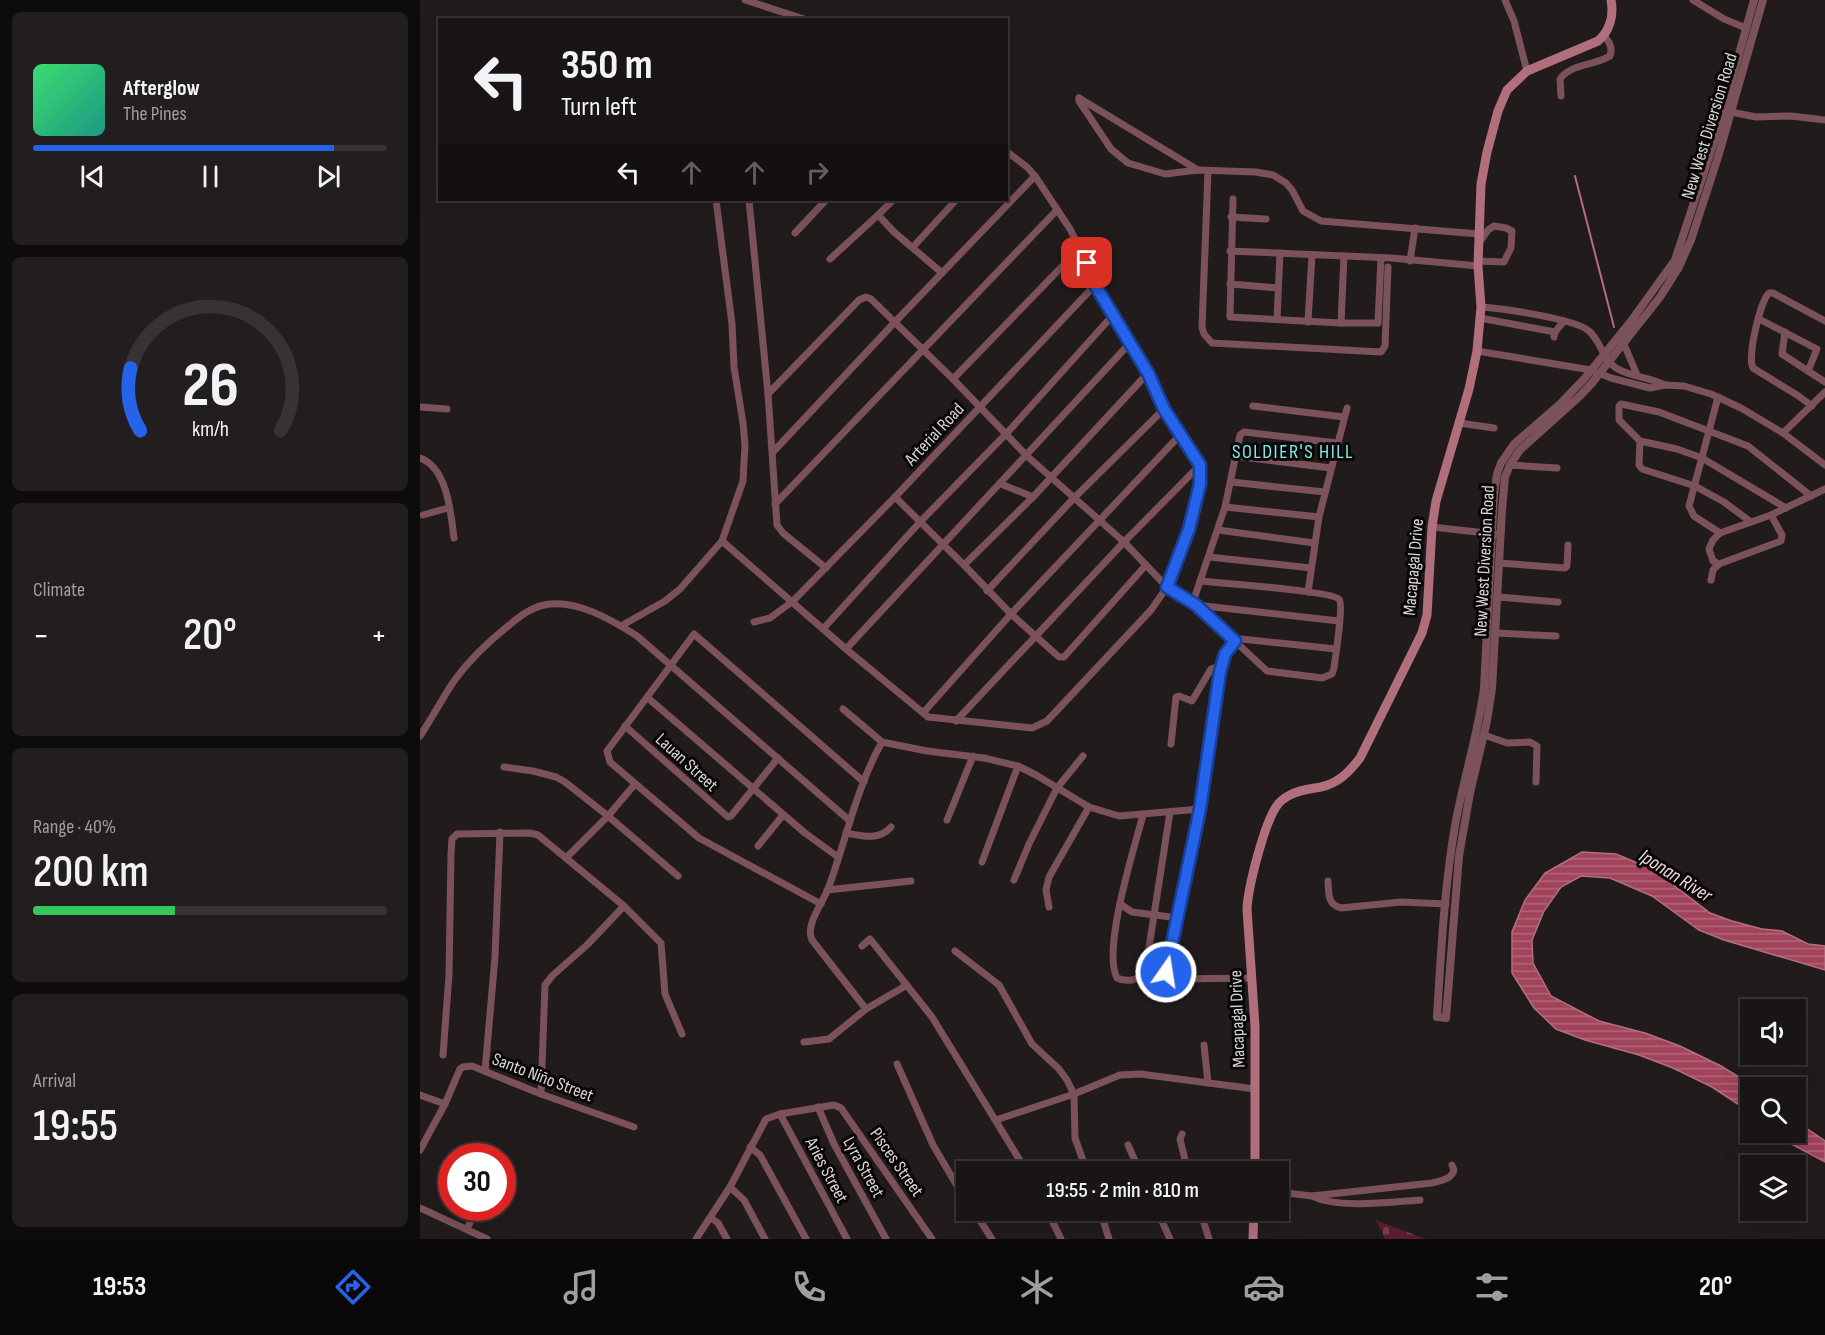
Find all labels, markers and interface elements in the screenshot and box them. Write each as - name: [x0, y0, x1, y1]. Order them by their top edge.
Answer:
- text: 350 m: [561, 40, 653, 91]
- icon: left: [462, 42, 540, 120]
- street label: New West Diversion Road: [1677, 51, 1742, 202]
- text: Afterglow: [123, 75, 200, 102]
- text: Turn left: [561, 91, 637, 123]
- text: The Pines: [123, 102, 187, 126]
- icon: left: [612, 156, 645, 189]
- icon: ahead: [675, 156, 708, 189]
- icon: ahead: [738, 156, 771, 189]
- icon: right: [801, 156, 834, 189]
- icon: previous: [76, 160, 109, 193]
- icon: pause: [194, 160, 227, 193]
- icon: next: [312, 160, 345, 193]
- pin: [1061, 237, 1112, 288]
- icon: arrive: [1070, 246, 1103, 279]
- text: 26: [182, 349, 238, 424]
- street label: Arterial Road: [900, 399, 969, 471]
- text: km/h: [191, 418, 229, 443]
- district label: SOLDIER'S HILL: [1232, 440, 1354, 464]
- street label: New West Diversion Road: [1470, 485, 1499, 637]
- street label: Macapagal Drive: [1399, 518, 1428, 616]
- text: Climate: [33, 578, 85, 602]
- text: 20°: [183, 608, 237, 663]
- text: −: [33, 616, 49, 656]
- text: +: [371, 616, 387, 656]
- street label: Lauan Street: [651, 729, 723, 796]
- text: Range · 40%: [33, 815, 116, 839]
- water label: Iponan River: [1634, 844, 1718, 908]
- text: 200 km: [33, 845, 149, 900]
- position arrow: [1134, 940, 1198, 1004]
- street label: Macapagal Drive: [1225, 970, 1250, 1068]
- map controls: [1740, 999, 1806, 1221]
- button: sound: [1740, 999, 1806, 1065]
- street label: Santo Niño Street: [489, 1049, 597, 1107]
- text: Arrival: [33, 1069, 76, 1093]
- button: search: [1740, 1077, 1806, 1143]
- text: 19:55: [33, 1099, 118, 1154]
- street label: Pisces Street: [865, 1124, 928, 1201]
- street label: Aries Street: [800, 1133, 853, 1207]
- street label: Lyra Street: [838, 1133, 889, 1202]
- speed limit sign: 30: [438, 1143, 516, 1221]
- button: layers: [1740, 1155, 1806, 1221]
- text: 19:55 · 2 min · 810 m: [1046, 1177, 1199, 1204]
- icon: directions: [332, 1266, 374, 1308]
- icon: music: [560, 1266, 602, 1308]
- icon: phone: [788, 1266, 830, 1308]
- icon: climate: [1016, 1266, 1058, 1308]
- icon: car: [1243, 1266, 1285, 1308]
- icon: filters: [1471, 1266, 1513, 1308]
- text: 19:53: [93, 1271, 146, 1303]
- text: 20°: [1699, 1271, 1732, 1303]

